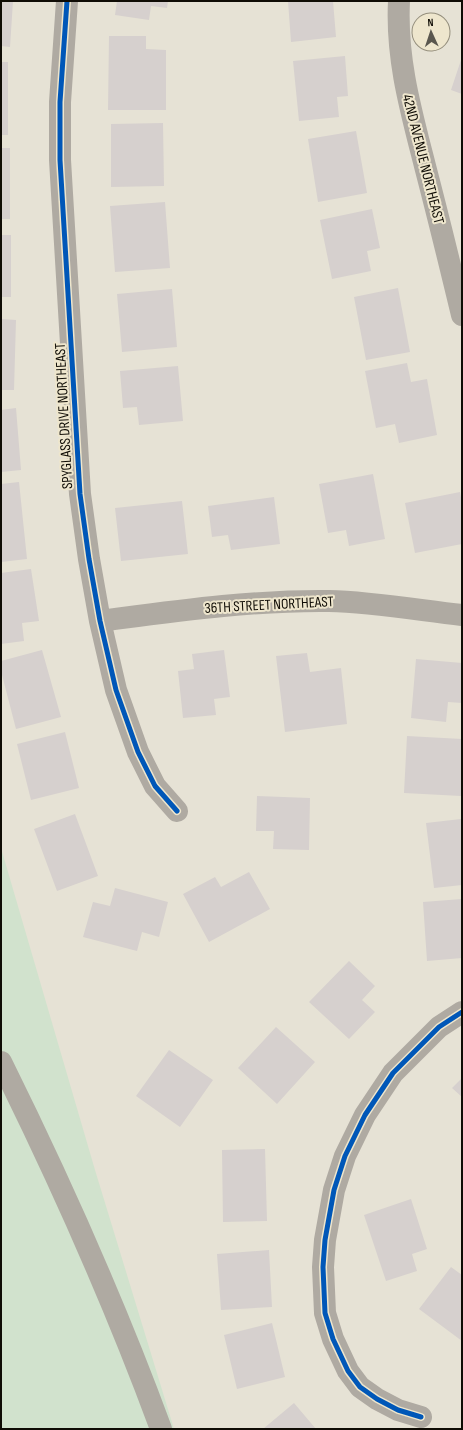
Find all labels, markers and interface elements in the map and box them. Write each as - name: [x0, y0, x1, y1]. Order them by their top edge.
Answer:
- north arrow: [411, 12, 451, 52]
- text: N: [427, 16, 434, 29]
- street label: 42ND AVENUE NORTHEAST: [398, 92, 448, 226]
- street label: SPYGLASS DRIVE NORTHEAST: [51, 342, 77, 490]
- street label: 36TH STREET NORTHEAST: [204, 592, 334, 618]

